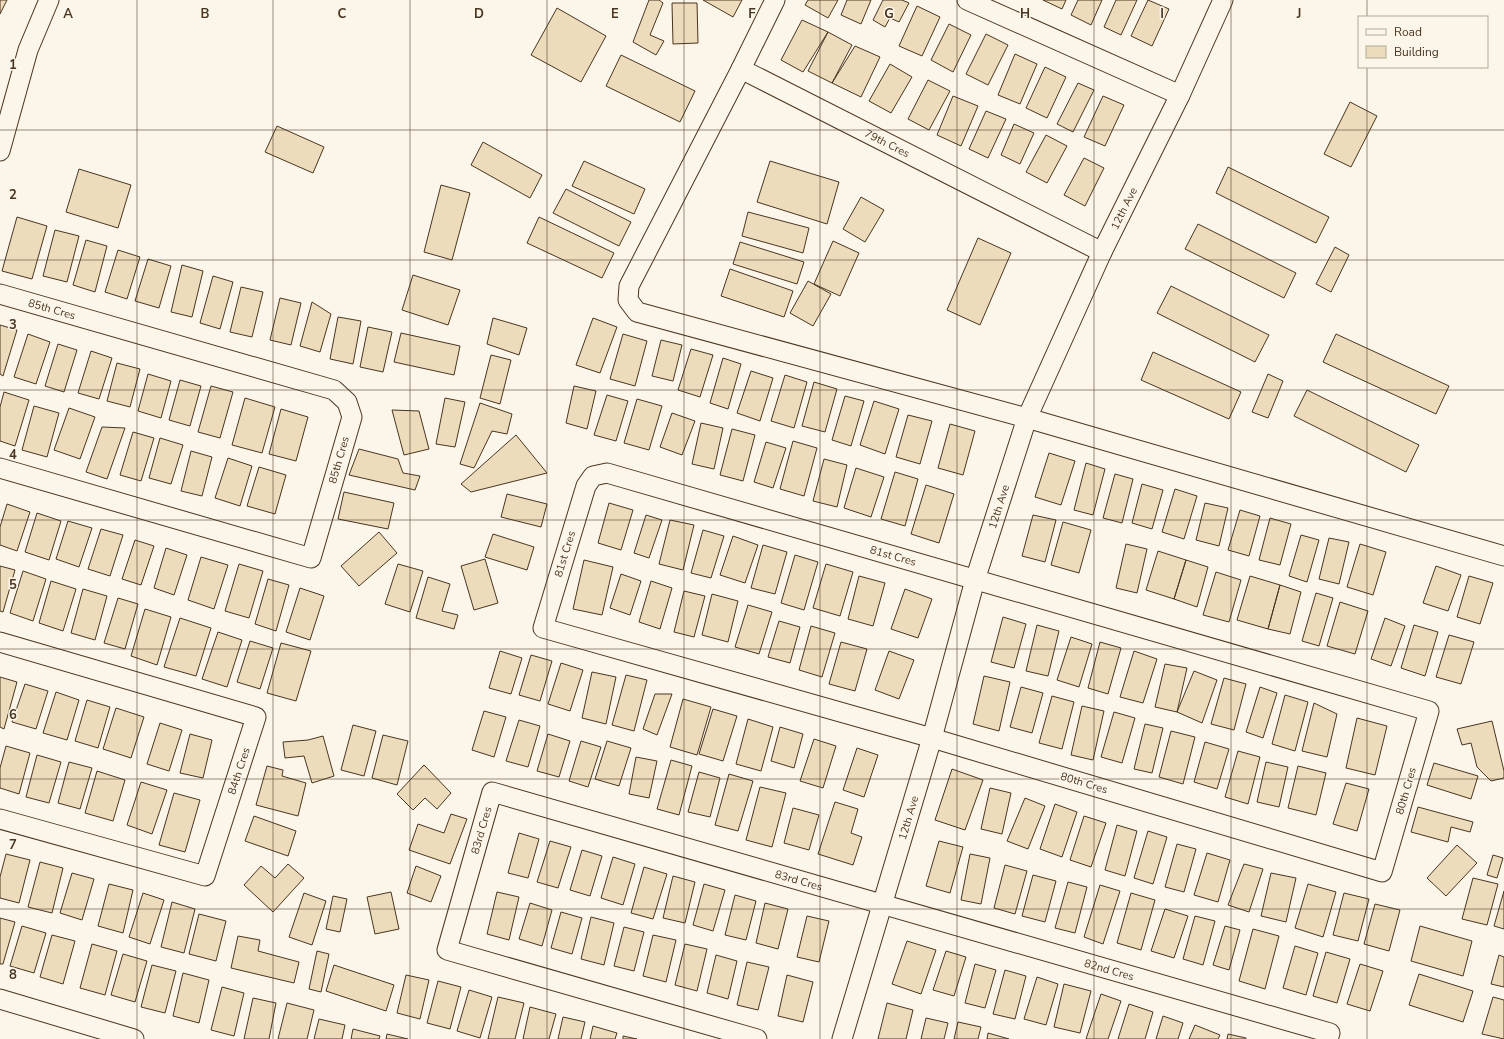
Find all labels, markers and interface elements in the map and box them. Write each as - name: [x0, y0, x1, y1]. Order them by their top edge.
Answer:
- text: A: [63, 5, 73, 23]
- text: B: [201, 5, 210, 23]
- text: C: [338, 5, 347, 23]
- text: D: [474, 5, 484, 23]
- text: E: [611, 5, 619, 23]
- text: F: [748, 5, 756, 23]
- text: G: [884, 5, 894, 23]
- text: H: [1020, 5, 1030, 23]
- text: I: [1160, 5, 1164, 23]
- text: J: [1296, 5, 1301, 23]
- legend: [1358, 16, 1488, 68]
- text: Road: [1394, 24, 1422, 40]
- text: Building: [1394, 44, 1439, 60]
- text: 1: [9, 56, 17, 74]
- street label: 79th Cres: [862, 126, 912, 161]
- street label: 12th Ave: [1107, 185, 1141, 232]
- text: 2: [9, 186, 17, 204]
- street label: 85th Cres: [26, 295, 77, 323]
- text: 3: [9, 316, 17, 334]
- street label: 85th Cres: [325, 435, 353, 485]
- text: 4: [9, 446, 17, 464]
- street label: 12th Ave: [984, 483, 1013, 530]
- street label: 81st Cres: [551, 529, 579, 579]
- street label: 81st Cres: [868, 542, 918, 570]
- text: 5: [9, 576, 17, 594]
- text: 6: [9, 706, 17, 724]
- street label: 84th Cres: [224, 746, 254, 796]
- street label: 80th Cres: [1392, 766, 1420, 816]
- street label: 80th Cres: [1059, 769, 1109, 797]
- street label: 12th Ave: [894, 794, 922, 842]
- street label: 83rd Cres: [467, 805, 495, 856]
- text: 7: [9, 836, 17, 854]
- street label: 83rd Cres: [773, 866, 824, 894]
- street label: 82nd Cres: [1083, 955, 1136, 984]
- text: 8: [9, 966, 17, 984]

